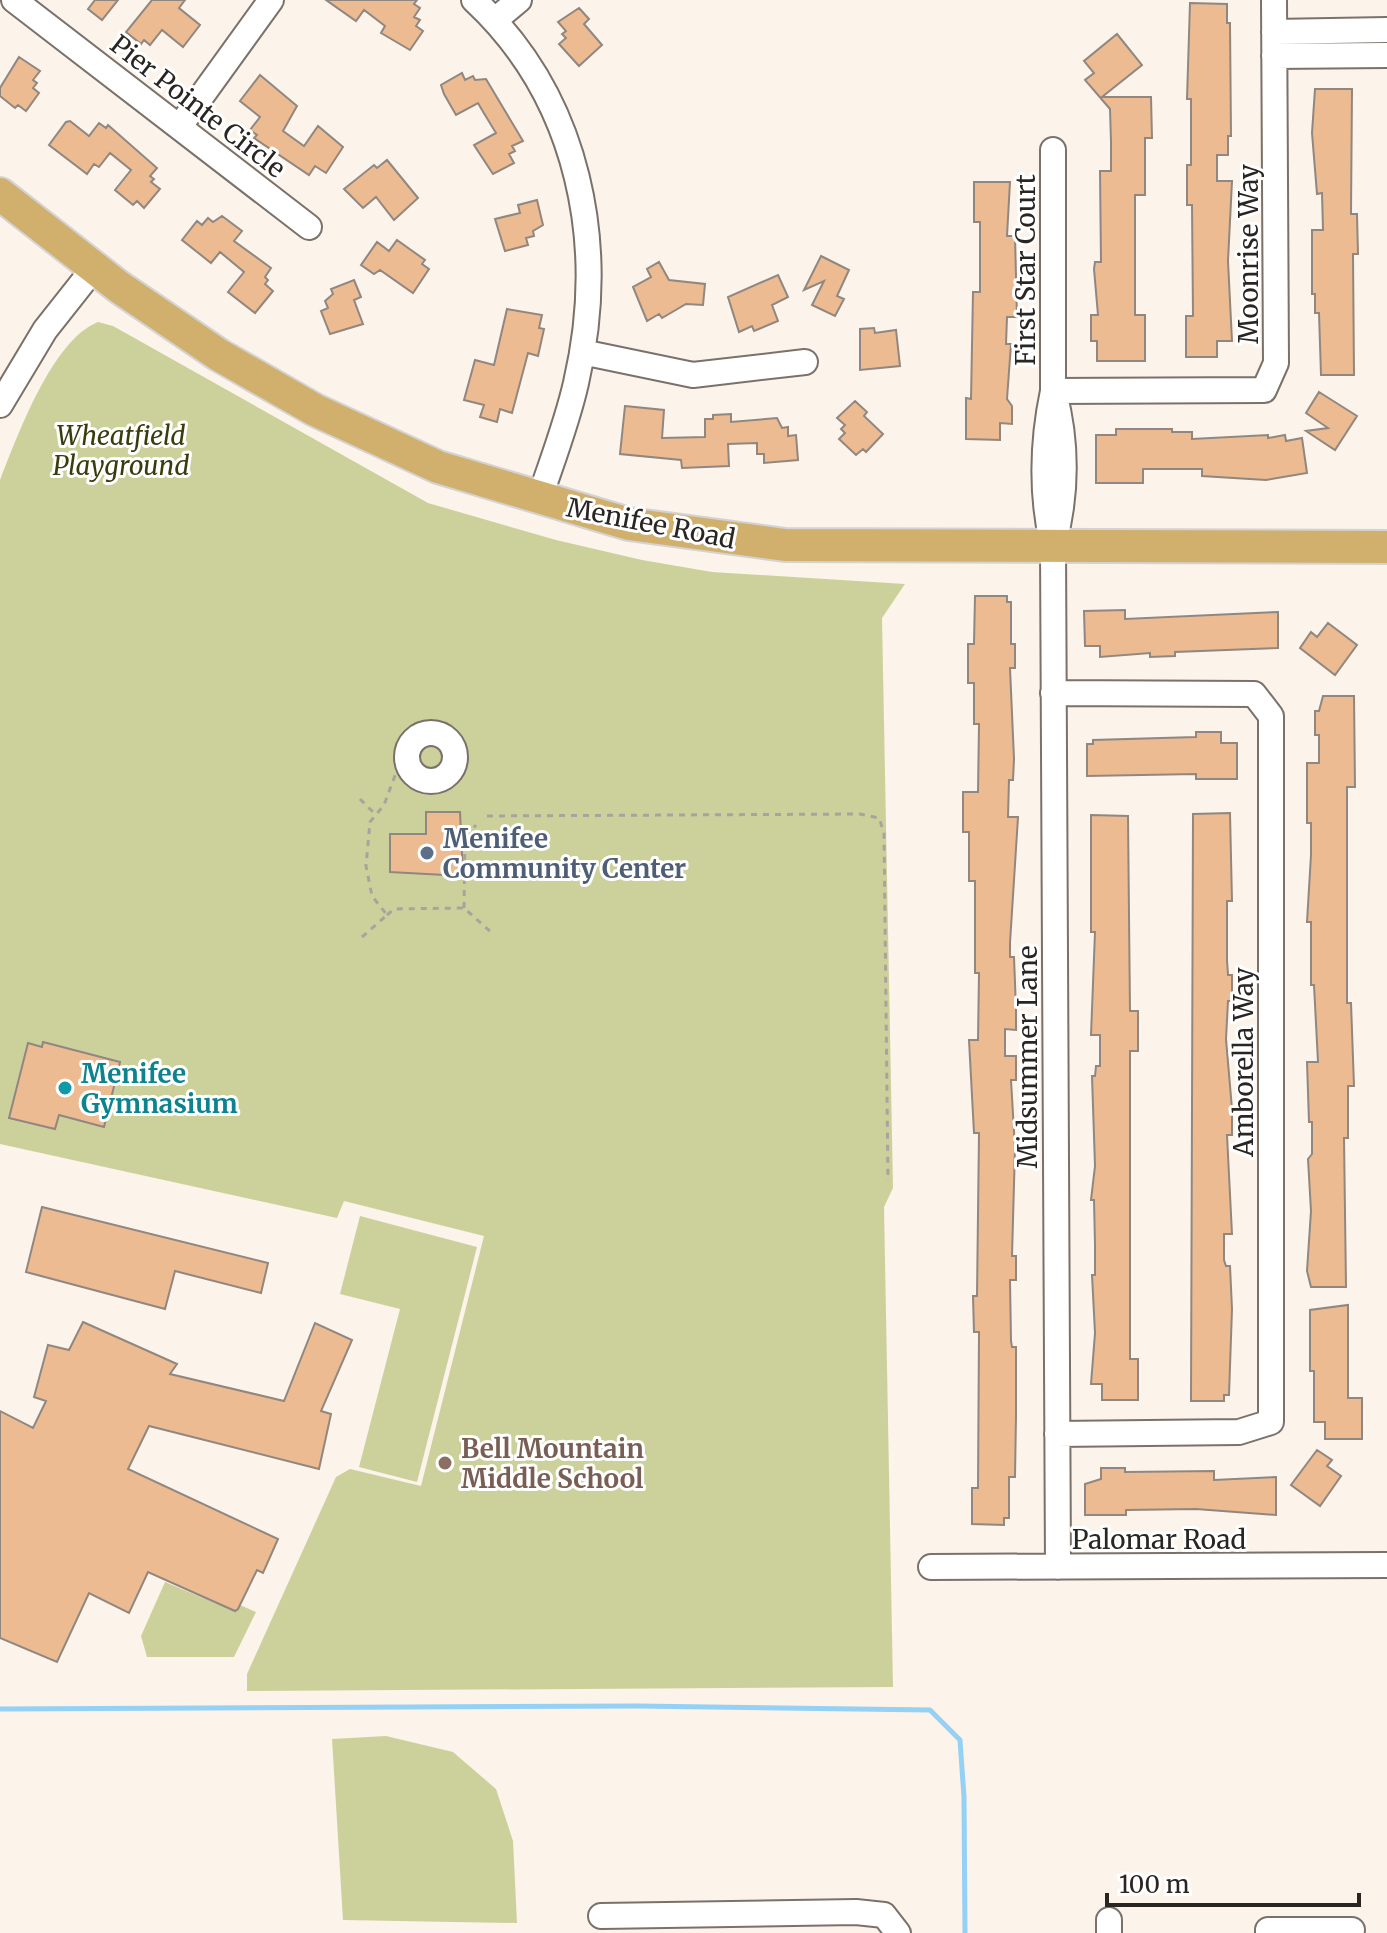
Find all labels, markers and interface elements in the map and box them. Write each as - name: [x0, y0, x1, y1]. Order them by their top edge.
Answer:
- street label: Pier Pointe Circle: [104, 27, 292, 185]
- street label: Moonrise Way: [1232, 163, 1265, 344]
- street label: First Star Court: [1009, 174, 1042, 366]
- park label: Wheatfield Playground: [53, 419, 189, 482]
- street label: Menifee Road: [564, 490, 738, 556]
- place label: Menifee Community Center: [443, 822, 686, 885]
- marker: Menifee Community Center: [418, 844, 436, 862]
- street label: Midsummer Lane: [1011, 945, 1044, 1169]
- street label: Amborella Way: [1227, 966, 1260, 1158]
- place label: Menifee Gymnasium: [81, 1057, 238, 1120]
- marker: Menifee Gymnasium: [56, 1079, 74, 1097]
- place label: Bell Mountain Middle School: [461, 1432, 644, 1495]
- marker: Bell Mountain Middle School: [436, 1454, 454, 1472]
- street label: Palomar Road: [1072, 1523, 1246, 1556]
- scale bar: [1107, 1857, 1359, 1907]
- text: 100 m: [1119, 1869, 1190, 1900]

